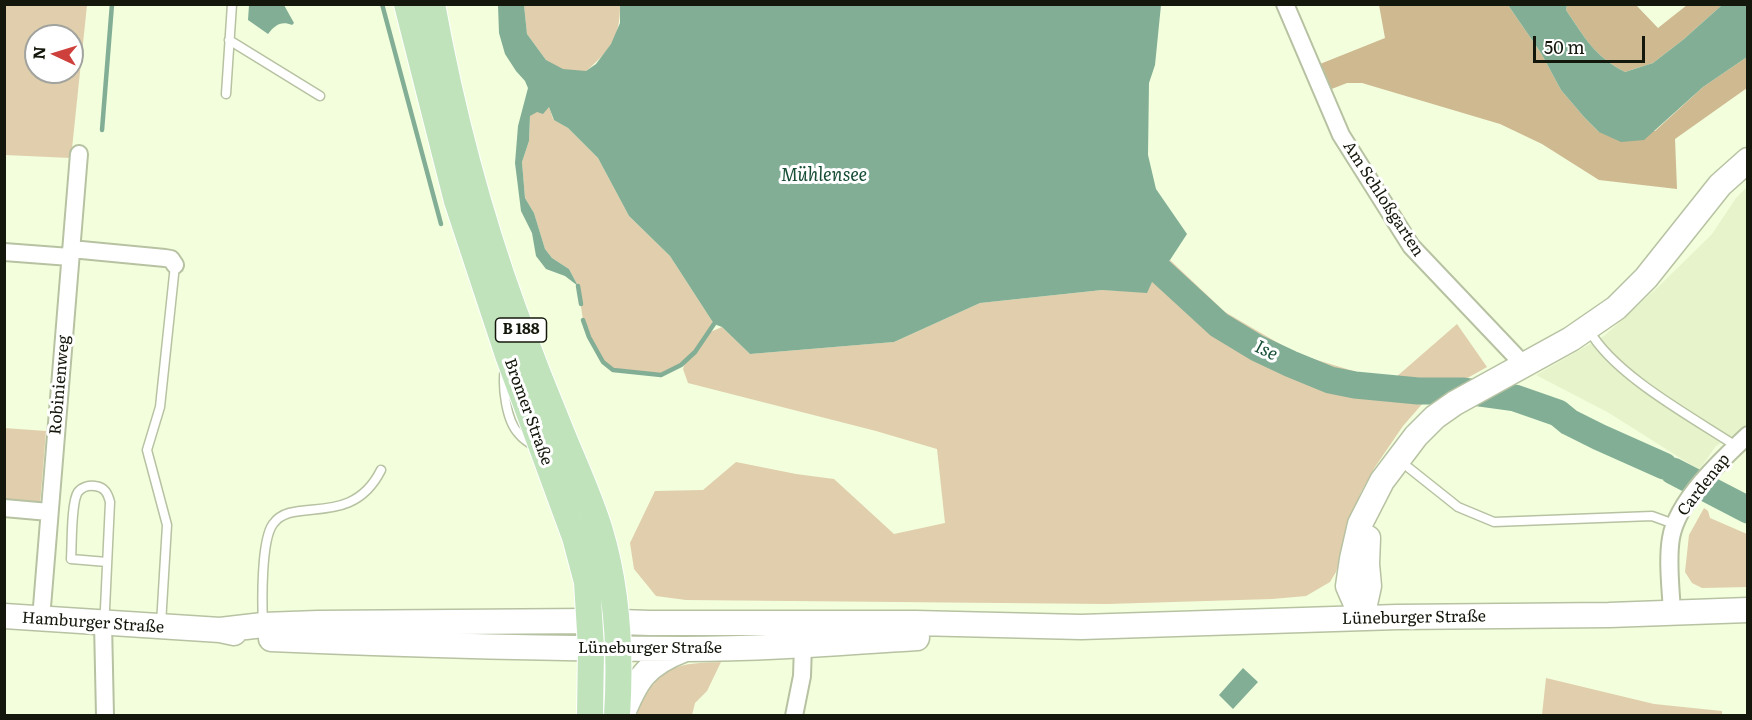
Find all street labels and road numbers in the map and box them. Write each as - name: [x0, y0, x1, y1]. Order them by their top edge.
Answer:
- street label: Am Schloßgarten: [1339, 138, 1427, 260]
- road number: B 188: [496, 318, 546, 342]
- street label: Robinienweg: [46, 334, 74, 436]
- street label: Bromer Straße: [500, 356, 556, 468]
- street label: Cardenap: [1674, 450, 1734, 520]
- street label: Lüneburger Straße: [1342, 607, 1486, 629]
- street label: Hamburger Straße: [21, 608, 165, 638]
- street label: Lüneburger Straße: [578, 638, 722, 658]

